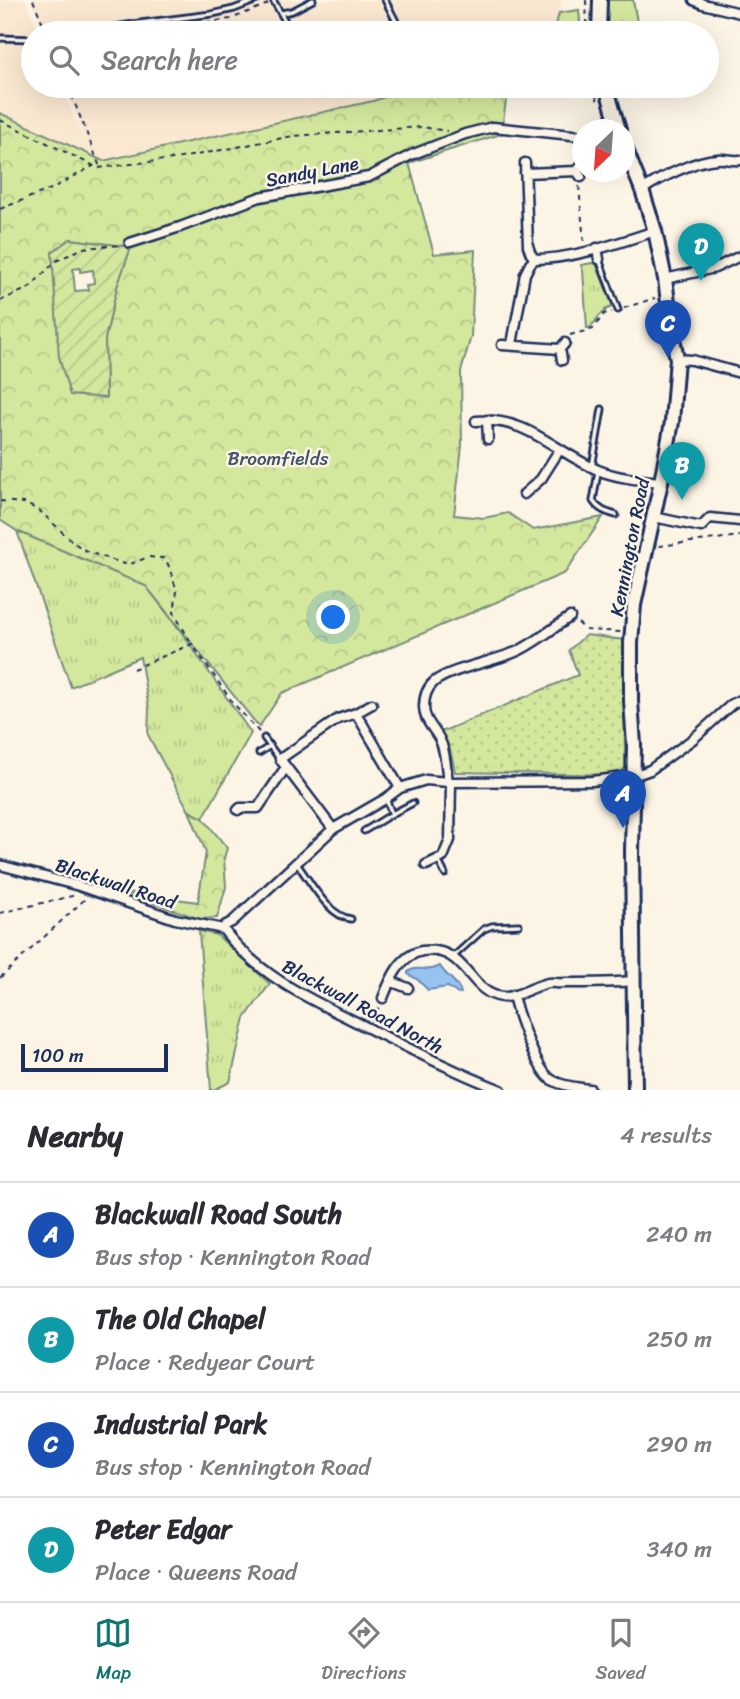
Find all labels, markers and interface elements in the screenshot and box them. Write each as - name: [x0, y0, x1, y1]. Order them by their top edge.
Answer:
- search box: [21, 21, 719, 98]
- text: Search here: [101, 37, 238, 83]
- icon: search: [45, 41, 83, 79]
- north arrow: [572, 119, 635, 182]
- street label: Sandy Lane: [263, 146, 361, 197]
- pin: D: [678, 223, 724, 281]
- pin: C: [645, 300, 691, 358]
- park label: Broomfields: [227, 442, 329, 475]
- pin: B: [659, 442, 705, 500]
- street label: Kennington Road: [600, 473, 659, 619]
- your location: [316, 600, 350, 634]
- pin: A: [600, 770, 646, 828]
- street label: Blackwall Road: [51, 848, 182, 919]
- street label: Blackwall Road North: [276, 950, 449, 1063]
- text: 100 m: [32, 1039, 84, 1072]
- scale bar: [21, 1041, 168, 1073]
- text: Nearby: [28, 1109, 123, 1163]
- text: 4 results: [620, 1115, 712, 1156]
- text: Blackwall Road South: [95, 1191, 342, 1237]
- text: A: [43, 1214, 59, 1255]
- text: 240 m: [646, 1214, 712, 1255]
- text: Bus stop · Kennington Road: [95, 1237, 370, 1278]
- text: The Old Chapel: [95, 1296, 265, 1342]
- text: B: [44, 1319, 58, 1360]
- text: 250 m: [646, 1319, 712, 1360]
- text: Place · Redyear Court: [95, 1342, 315, 1383]
- text: Industrial Park: [95, 1401, 267, 1447]
- text: C: [44, 1424, 58, 1465]
- text: 290 m: [646, 1424, 712, 1465]
- text: Bus stop · Kennington Road: [95, 1447, 370, 1488]
- text: Peter Edgar: [95, 1506, 231, 1552]
- text: D: [44, 1529, 58, 1570]
- text: 340 m: [647, 1529, 712, 1570]
- text: Place · Queens Road: [95, 1552, 297, 1593]
- tab: Map: [94, 1614, 132, 1689]
- tab: Directions: [321, 1614, 407, 1689]
- tab: Saved: [595, 1614, 646, 1689]

